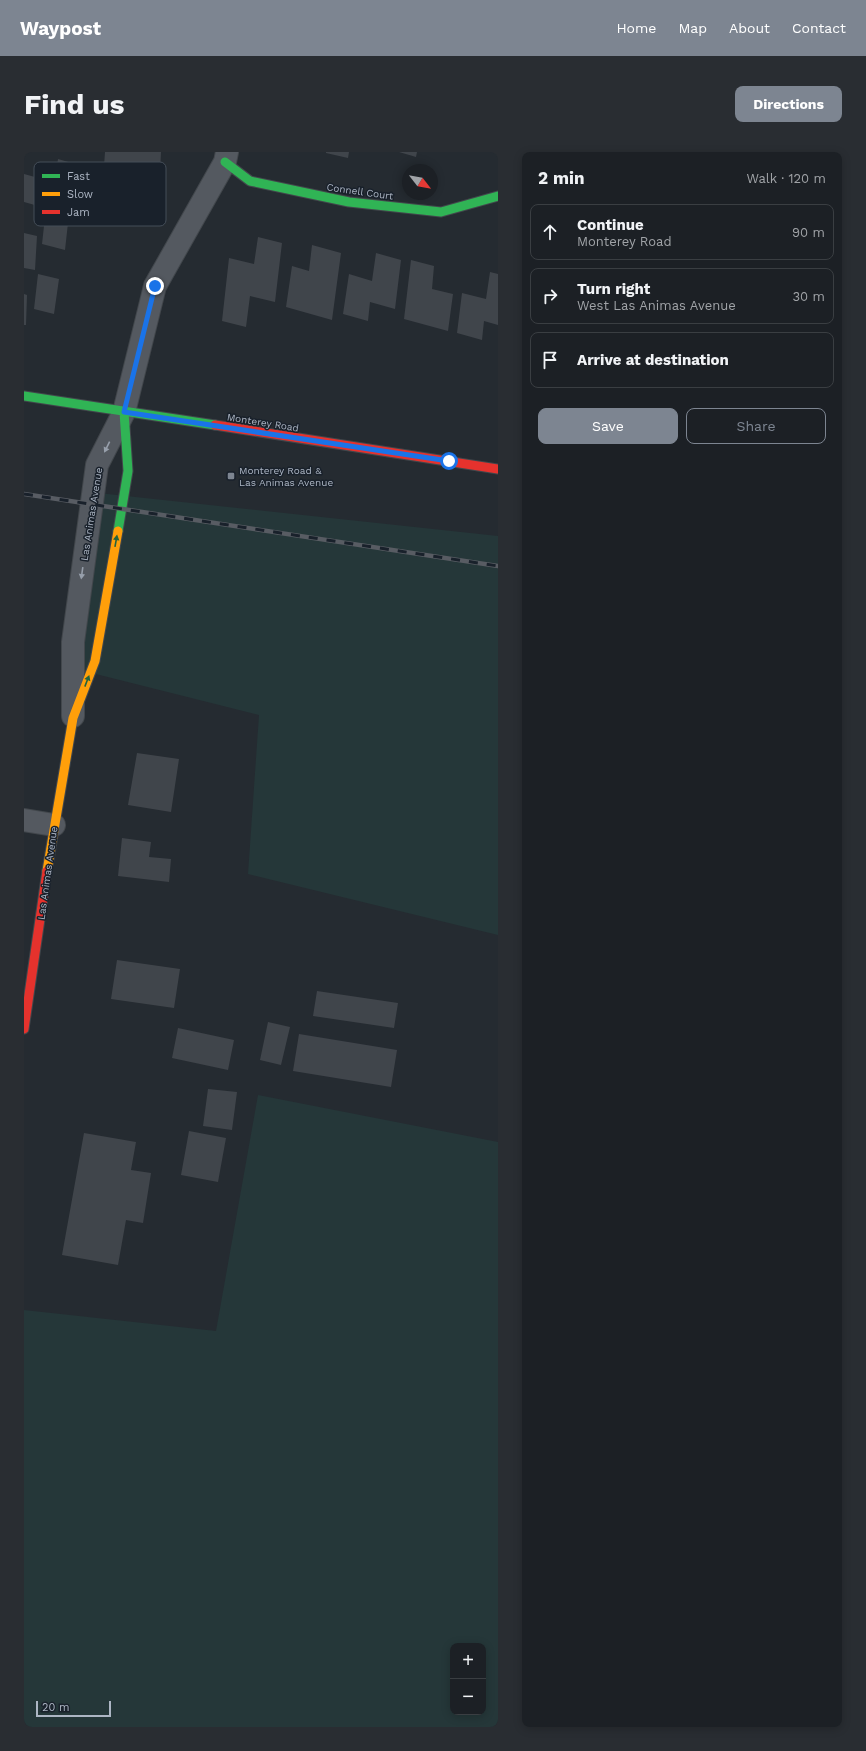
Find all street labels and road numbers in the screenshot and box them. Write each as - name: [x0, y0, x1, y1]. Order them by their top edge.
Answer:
- street label: Connell Court: [326, 181, 395, 202]
- street label: Monterey Road: [226, 411, 300, 434]
- street label: Las Animas Avenue: [79, 466, 104, 561]
- street label: Las Animas Avenue: [35, 825, 60, 920]

